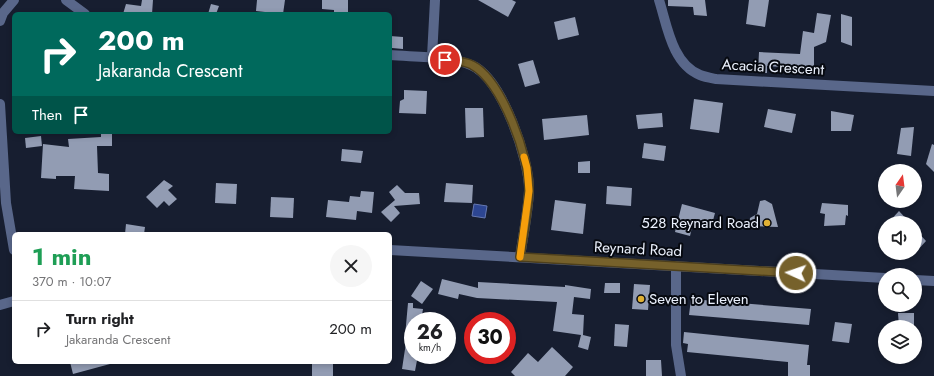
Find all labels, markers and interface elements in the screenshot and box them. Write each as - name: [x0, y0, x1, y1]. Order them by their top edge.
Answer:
- text: 200 m: [98, 20, 185, 61]
- icon: right: [32, 28, 84, 80]
- pin: [428, 43, 462, 77]
- icon: arrive: [434, 49, 456, 71]
- street label: Acacia Crescent: [721, 53, 825, 81]
- text: Jakaranda Crescent: [98, 58, 243, 84]
- text: Then: [32, 104, 62, 126]
- icon: arrive: [70, 104, 92, 126]
- north arrow: [878, 164, 922, 208]
- map controls: [878, 164, 922, 364]
- place label: 528 Reynard Road: [641, 212, 759, 234]
- button: sound: [878, 216, 922, 260]
- marker: 528 Reynard Road: [762, 218, 772, 228]
- street label: Reynard Road: [593, 236, 683, 262]
- text: 1 min: [32, 239, 92, 274]
- button: close: [330, 245, 372, 287]
- position arrow: [775, 252, 817, 294]
- button: search: [878, 268, 922, 312]
- text: 370 m · 10:07: [32, 272, 111, 291]
- place label: Seven to Eleven: [649, 288, 749, 310]
- marker: Seven to Eleven: [636, 294, 646, 304]
- text: Turn right: [66, 308, 134, 330]
- speed limit sign: 30: [464, 312, 516, 364]
- icon: right: [32, 318, 54, 340]
- text: 200 m: [329, 318, 372, 340]
- text: 26: [417, 318, 443, 347]
- button: layers: [878, 320, 922, 364]
- text: Jakaranda Crescent: [66, 330, 170, 349]
- text: km/h: [419, 340, 441, 355]

